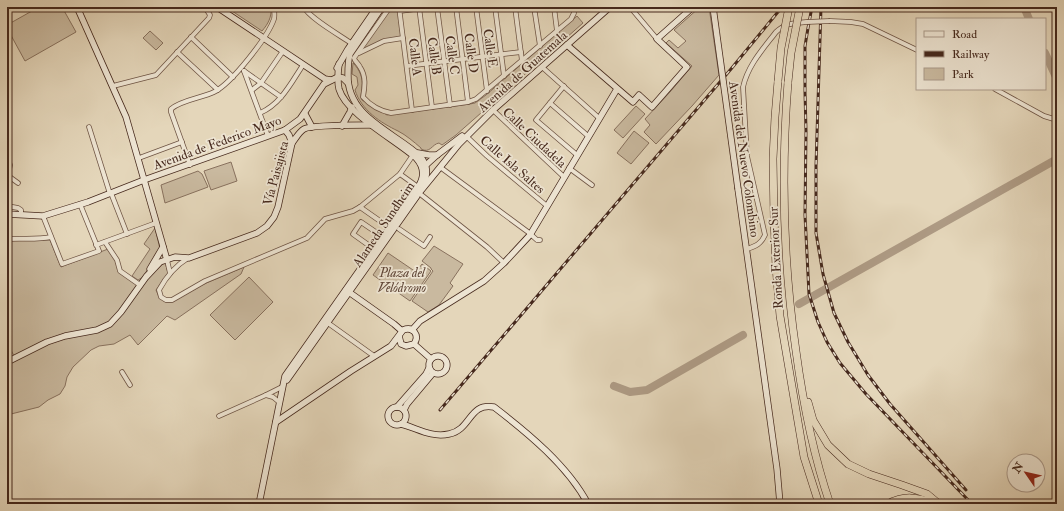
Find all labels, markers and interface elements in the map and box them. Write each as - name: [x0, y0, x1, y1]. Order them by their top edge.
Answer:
- legend: [916, 18, 1046, 90]
- street label: Avenida de Guatemala: [474, 27, 571, 117]
- text: Road: [952, 27, 977, 42]
- street label: Calle E: [479, 28, 501, 69]
- street label: Calle D: [460, 32, 482, 74]
- street label: Calle C: [441, 35, 463, 76]
- street label: Calle B: [423, 36, 445, 76]
- street label: Calle A: [405, 37, 425, 78]
- text: Railway: [952, 47, 990, 62]
- text: Park: [952, 67, 974, 82]
- street label: Avenida del Nuevo Colombino: [725, 79, 763, 238]
- street label: Calle Ciudadela: [499, 104, 570, 172]
- street label: Avenida de Federico Mayo: [150, 112, 284, 175]
- street label: Calle Isla Saltes: [477, 132, 548, 198]
- street label: Vía Paisajista: [260, 139, 292, 207]
- street label: Alameda Sundheim: [349, 179, 418, 271]
- street label: Ronda Exterior Sur: [765, 206, 787, 309]
- park label: Plaza del Velódromo: [378, 265, 427, 296]
- north arrow: [1006, 453, 1046, 493]
- text: N: [1009, 459, 1027, 476]

